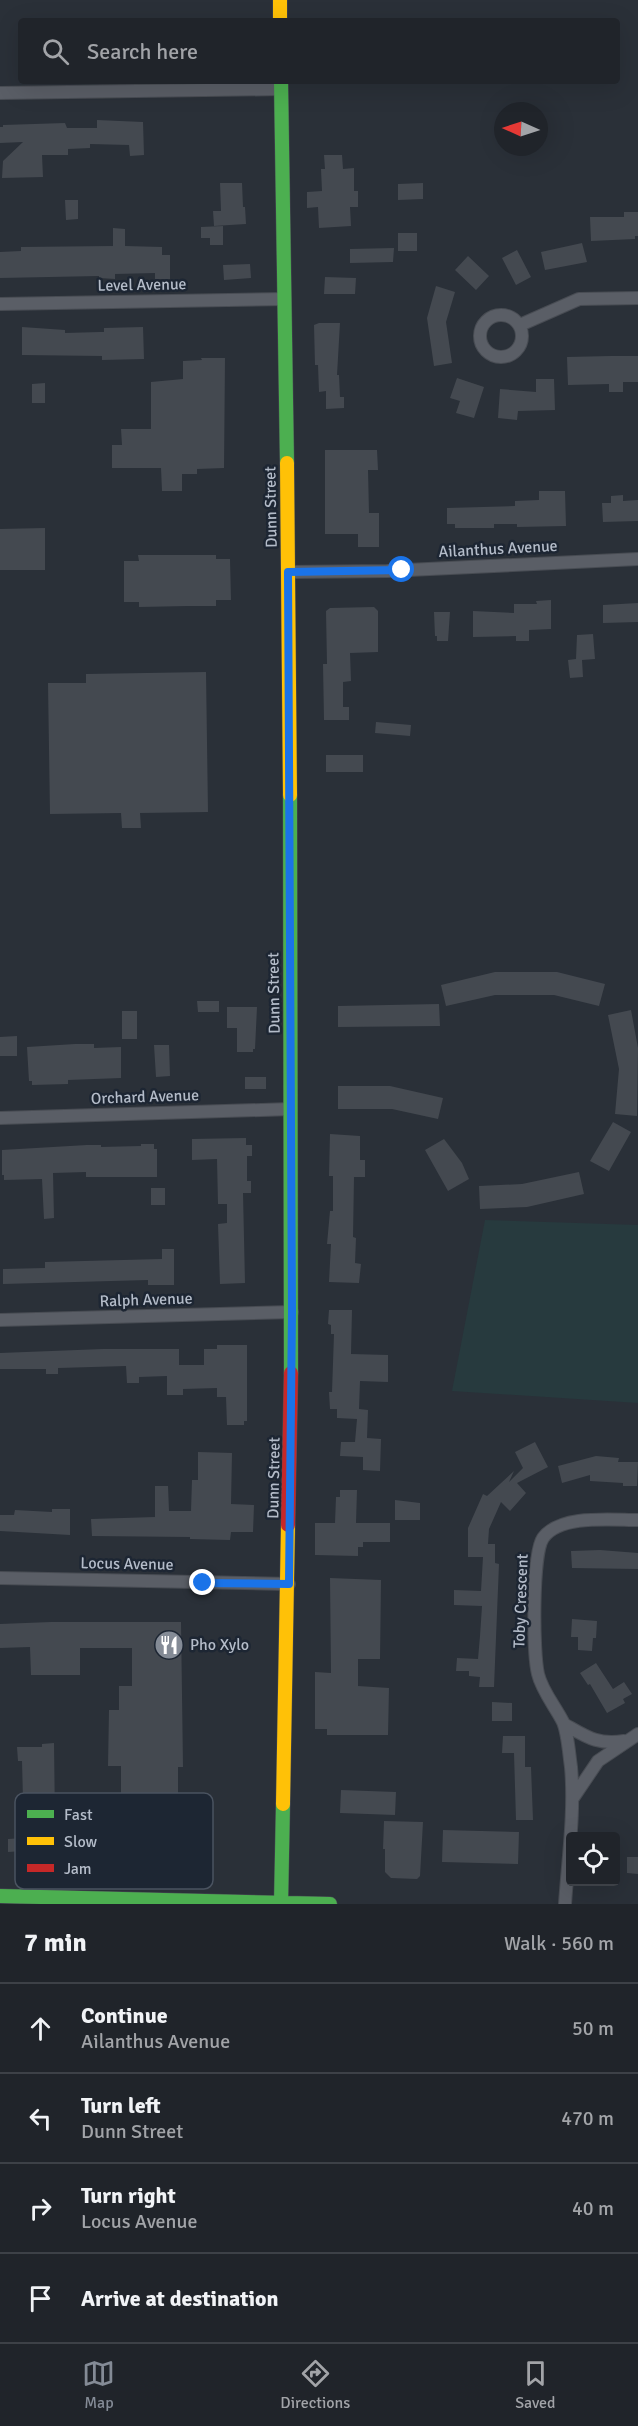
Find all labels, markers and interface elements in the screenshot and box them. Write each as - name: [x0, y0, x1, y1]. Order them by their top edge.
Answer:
- search box: [18, 18, 620, 84]
- icon: search: [39, 35, 72, 68]
- text: Search here: [87, 38, 198, 65]
- north arrow: [494, 102, 548, 156]
- street label: Level Avenue: [97, 274, 187, 296]
- street label: Dunn Street: [260, 466, 282, 548]
- street label: Ailanthus Avenue: [438, 536, 558, 562]
- route start: [388, 556, 414, 582]
- street label: Dunn Street: [263, 952, 285, 1034]
- street label: Orchard Avenue: [91, 1085, 199, 1109]
- street label: Ralph Avenue: [99, 1288, 193, 1312]
- street label: Dunn Street: [263, 1437, 285, 1519]
- street label: Locus Avenue: [80, 1553, 174, 1575]
- street label: Toby Crescent: [509, 1553, 533, 1649]
- route end: [189, 1569, 215, 1595]
- restaurant icon: Pho Xylo: [153, 1629, 185, 1661]
- place label: Pho Xylo: [190, 1635, 249, 1655]
- legend: [15, 1793, 213, 1889]
- text: Fast: [64, 1805, 93, 1825]
- text: Slow: [64, 1832, 98, 1852]
- map controls: [566, 1832, 620, 1886]
- button: locate: [566, 1832, 620, 1886]
- text: Jam: [64, 1859, 92, 1879]
- text: 7 min: [24, 1927, 87, 1959]
- text: Walk · 560 m: [504, 1931, 614, 1956]
- text: Continue: [81, 2002, 168, 2029]
- icon: ahead: [24, 2012, 57, 2045]
- text: 50 m: [572, 2016, 614, 2041]
- text: Ailanthus Avenue: [81, 2029, 230, 2054]
- text: Turn left: [81, 2092, 161, 2119]
- icon: left: [24, 2102, 57, 2135]
- text: 470 m: [561, 2106, 614, 2131]
- text: Dunn Street: [81, 2119, 183, 2144]
- text: Turn right: [81, 2182, 176, 2209]
- icon: right: [24, 2192, 57, 2225]
- text: 40 m: [572, 2196, 614, 2221]
- text: Locus Avenue: [81, 2209, 197, 2234]
- icon: arrive: [24, 2282, 57, 2315]
- text: Arrive at destination: [81, 2285, 278, 2312]
- tab: Map: [82, 2357, 115, 2413]
- tab: Directions: [280, 2357, 350, 2413]
- tab: Saved: [515, 2357, 556, 2413]

